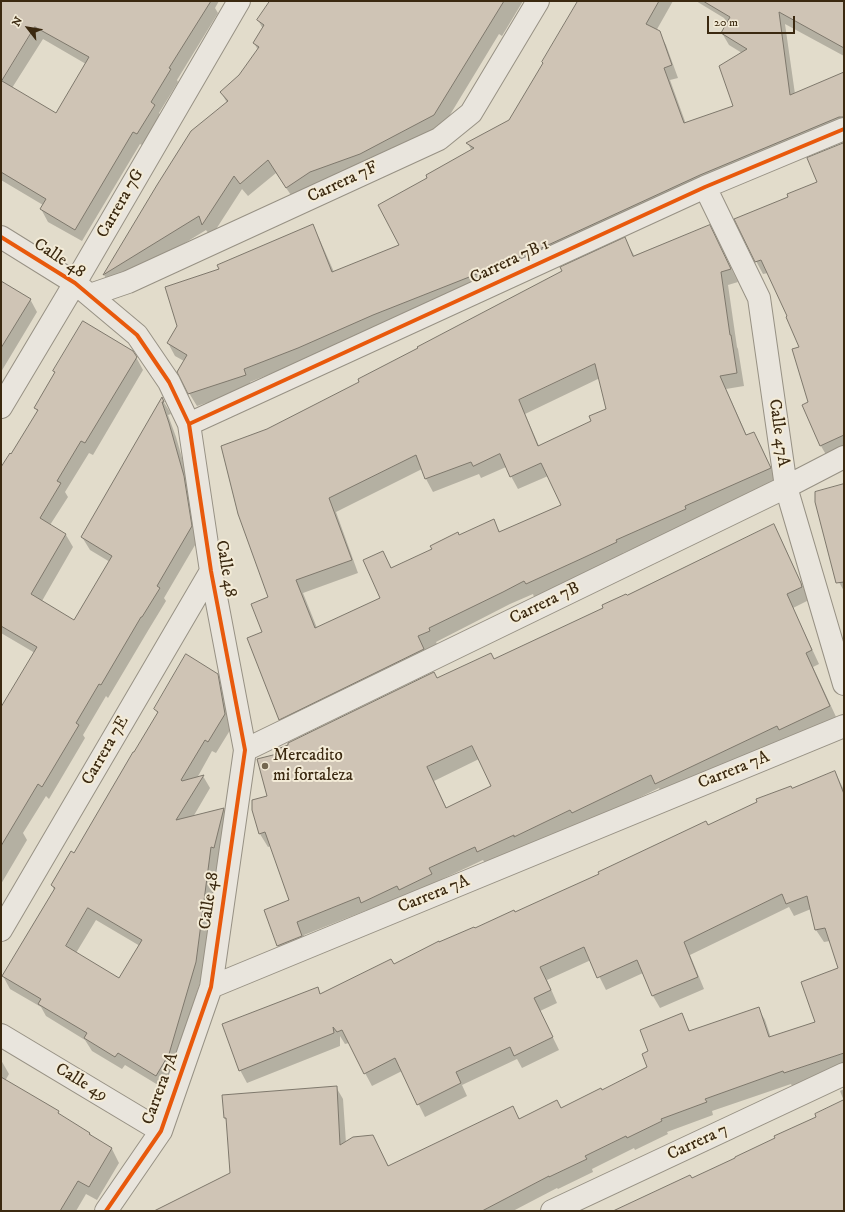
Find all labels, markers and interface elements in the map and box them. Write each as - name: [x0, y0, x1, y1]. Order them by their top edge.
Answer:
- north arrow: [8, 8, 48, 48]
- scale bar: [709, 8, 797, 34]
- text: N: [9, 14, 26, 29]
- text: 20 m: [714, 15, 738, 30]
- street label: Carrera 7F: [305, 158, 381, 208]
- street label: Carrera 7G: [93, 166, 149, 242]
- street label: Calle 48: [29, 235, 89, 283]
- street label: Carrera 7B 1: [467, 235, 553, 289]
- street label: Calle 47A: [763, 398, 793, 468]
- street label: Calle 48: [210, 539, 240, 599]
- street label: Carrera 7B: [507, 578, 583, 630]
- street label: Carrera 7E: [78, 713, 134, 789]
- place label: Mercadito mi fortaleza: [273, 746, 353, 786]
- street label: Carrera 7A: [695, 747, 773, 795]
- marker: Mercadito mi fortaleza: [260, 761, 270, 771]
- street label: Calle 48: [196, 871, 224, 931]
- street label: Carrera 7A: [395, 871, 473, 919]
- street label: Carrera 7A: [139, 1050, 183, 1128]
- street label: Calle 49: [51, 1059, 111, 1107]
- street label: Carrera 7: [665, 1120, 731, 1166]

